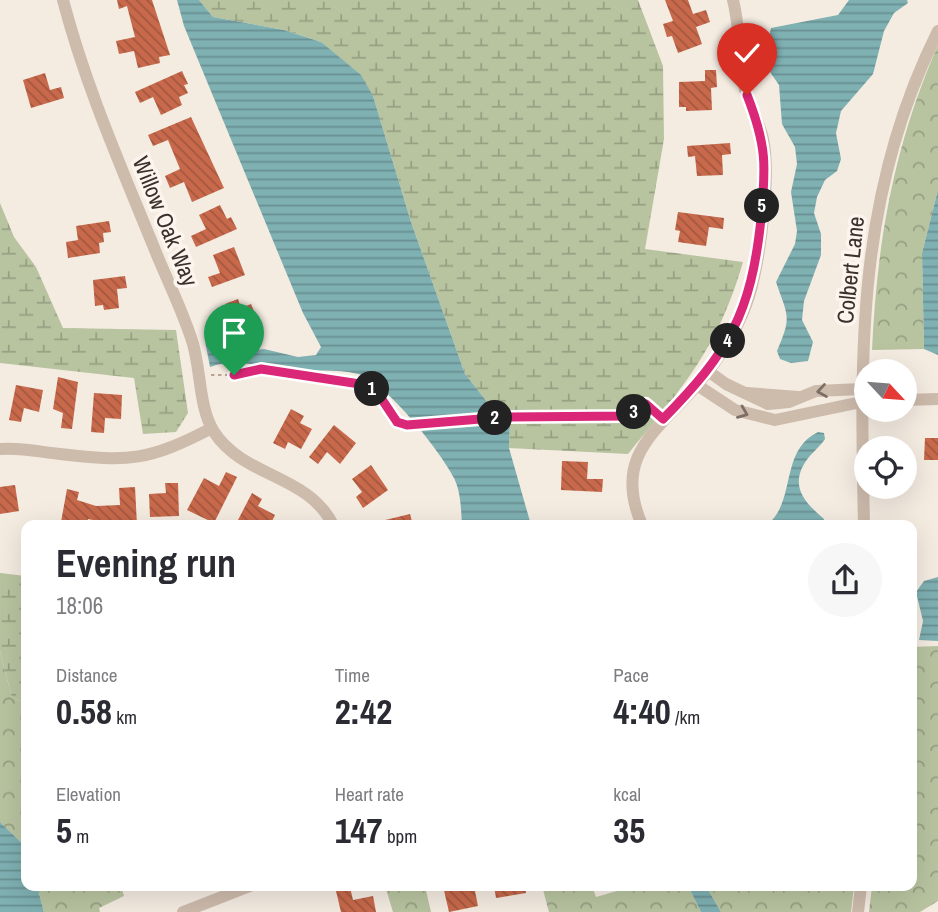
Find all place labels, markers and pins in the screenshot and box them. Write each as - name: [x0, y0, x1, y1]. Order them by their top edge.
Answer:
- pin: [717, 23, 777, 95]
- pin: 5: [744, 188, 780, 224]
- pin: [204, 303, 264, 375]
- pin: 4: [710, 324, 746, 358]
- pin: 1: [354, 372, 390, 406]
- pin: 3: [616, 394, 652, 430]
- pin: 2: [477, 400, 512, 436]

